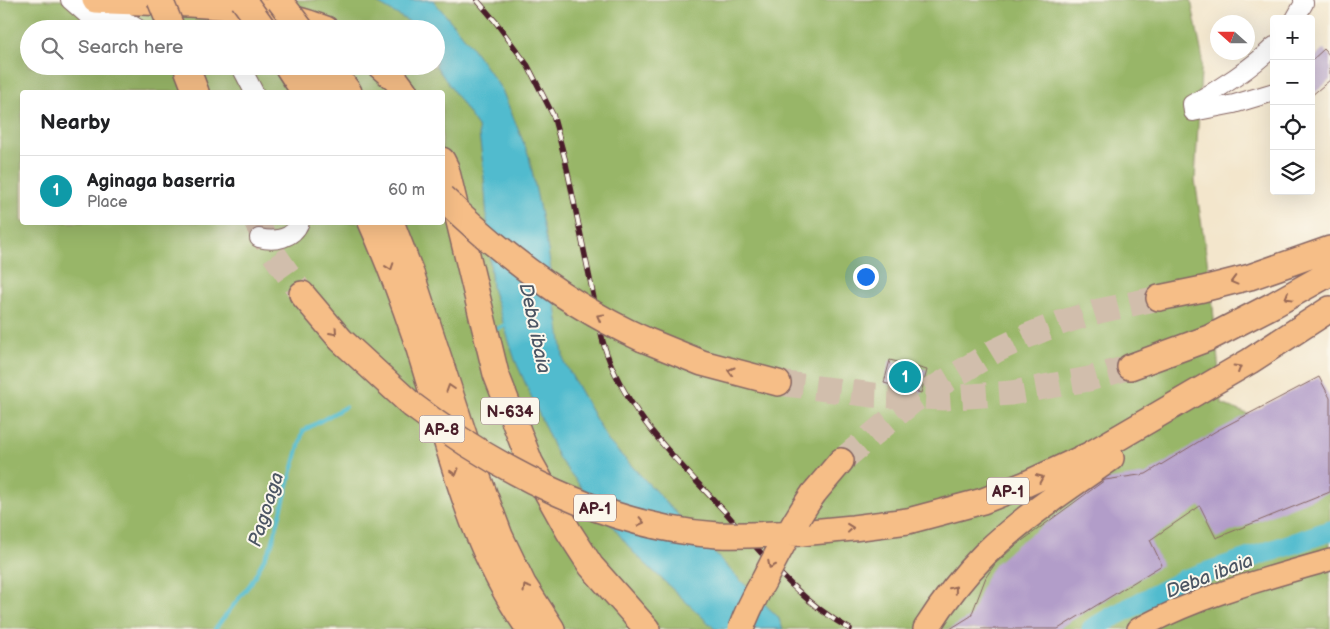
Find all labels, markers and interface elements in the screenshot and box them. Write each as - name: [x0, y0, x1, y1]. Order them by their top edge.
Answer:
- north arrow: [1210, 15, 1255, 60]
- map controls: [1270, 15, 1315, 195]
- button: +: [1270, 15, 1315, 60]
- search box: [20, 20, 445, 75]
- icon: search: [38, 34, 66, 62]
- text: Search here: [78, 36, 183, 59]
- button: −: [1270, 60, 1315, 105]
- button: locate: [1270, 105, 1315, 150]
- text: Nearby: [40, 110, 110, 135]
- button: layers: [1270, 150, 1315, 195]
- text: Aginaga baserria: [87, 170, 235, 193]
- text: 1: [53, 181, 59, 200]
- text: 60 m: [388, 181, 425, 200]
- text: Place: [87, 193, 128, 212]
- one-way arrow: [385, 263, 395, 271]
- your location: [853, 264, 879, 290]
- one-way arrow: [1231, 275, 1239, 285]
- water label: Deba ibaia: [514, 281, 555, 376]
- one-way arrow: [1284, 291, 1293, 301]
- one-way arrow: [596, 313, 605, 323]
- one-way arrow: [328, 326, 337, 335]
- pin: 1: [889, 358, 921, 396]
- one-way arrow: [1233, 365, 1242, 375]
- one-way arrow: [727, 367, 735, 377]
- one-way arrow: [445, 384, 455, 392]
- road number: N-634: [481, 398, 539, 424]
- road number: AP-8: [420, 416, 464, 442]
- one-way arrow: [450, 468, 460, 476]
- water label: Pagoaga: [244, 469, 289, 550]
- one-way arrow: [1035, 474, 1044, 484]
- road number: AP-1: [987, 478, 1029, 504]
- road number: AP-1: [574, 494, 616, 522]
- one-way arrow: [637, 516, 646, 527]
- one-way arrow: [846, 523, 854, 534]
- water label: Deba ibaia: [1163, 549, 1256, 604]
- one-way arrow: [767, 560, 777, 569]
- one-way arrow: [523, 584, 532, 593]
- one-way arrow: [949, 586, 957, 595]

